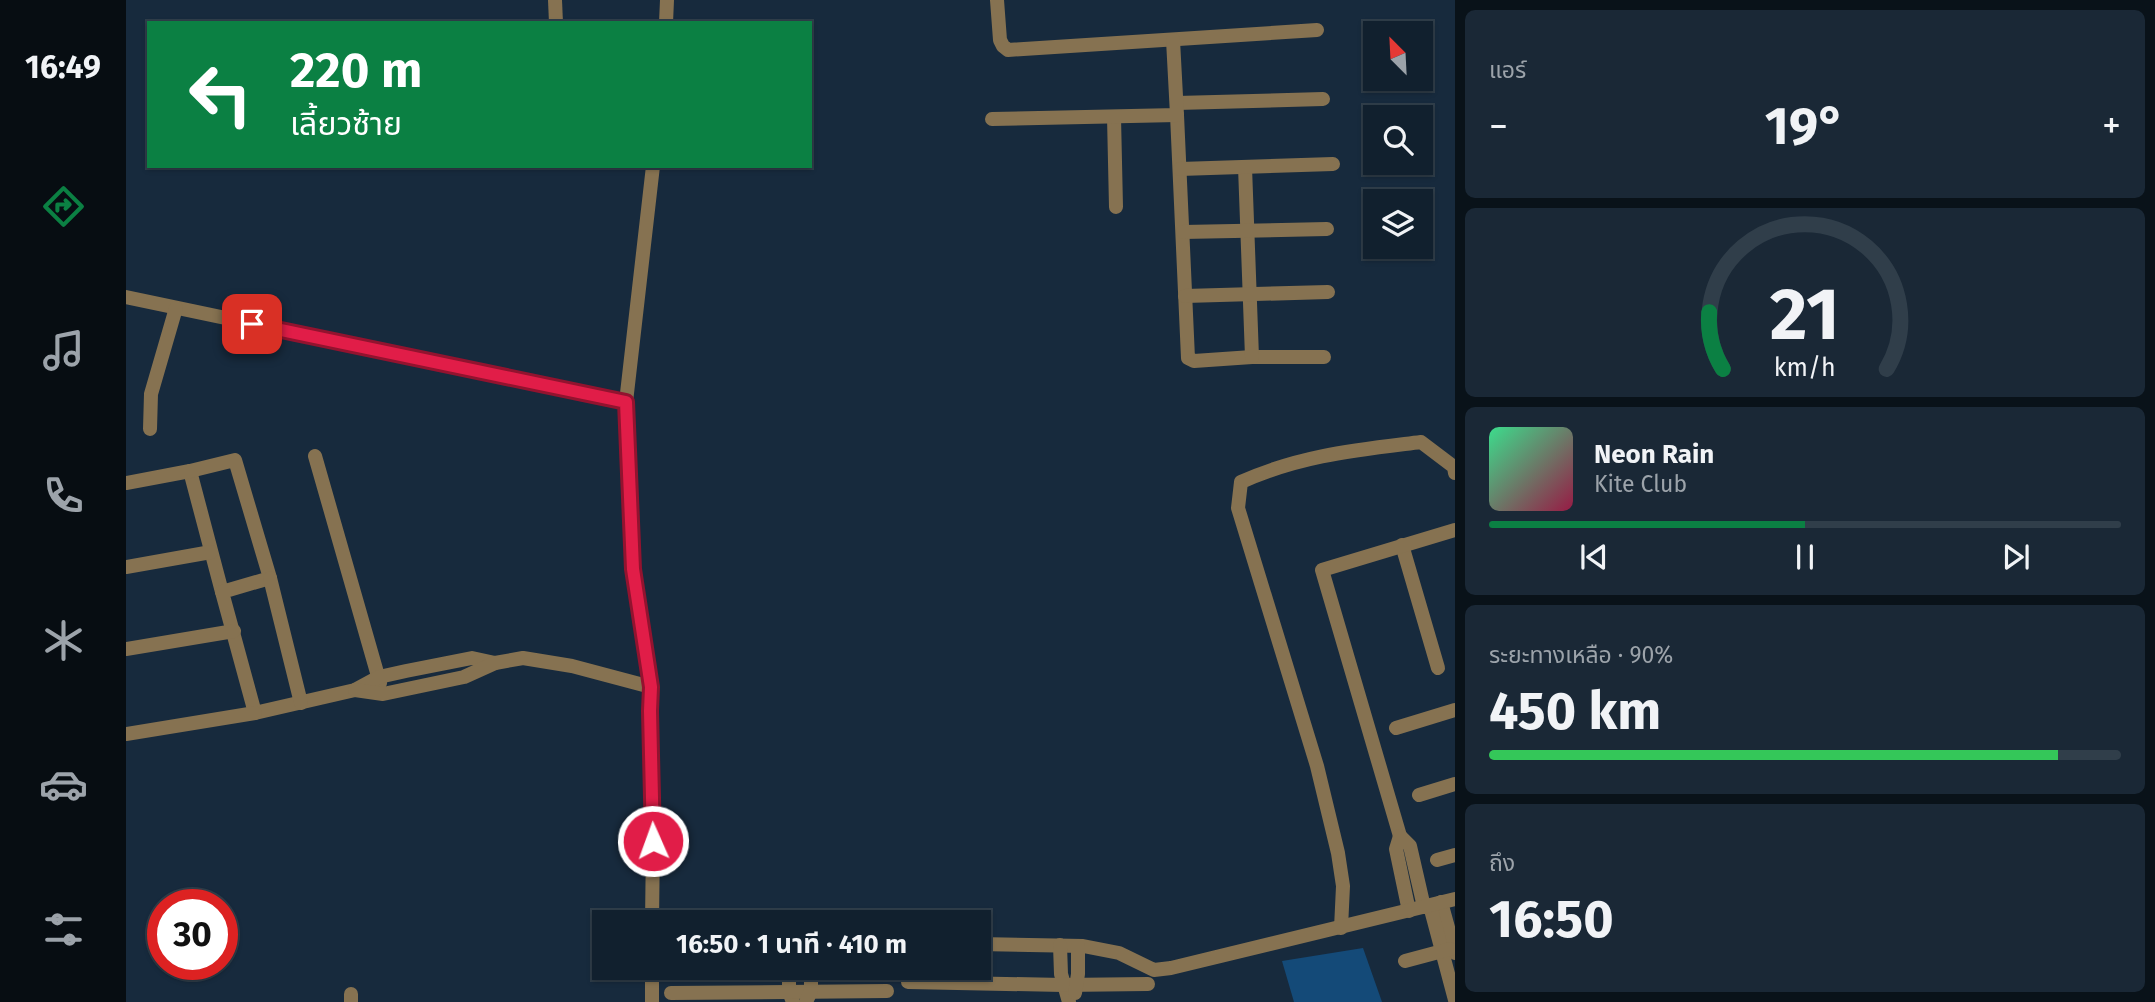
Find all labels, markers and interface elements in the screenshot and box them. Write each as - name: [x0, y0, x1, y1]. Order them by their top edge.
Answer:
- north arrow: [1363, 21, 1433, 91]
- map controls: [1363, 21, 1433, 259]
- text: 220 m: [290, 41, 422, 100]
- text: 16:49: [25, 48, 101, 86]
- icon: left: [175, 49, 266, 140]
- text: แอร์: [1489, 56, 1526, 84]
- text: 19°: [1765, 95, 1845, 158]
- text: −: [1489, 103, 1508, 149]
- text: +: [2102, 103, 2121, 149]
- text: เลี้ยวซ้าย: [290, 105, 402, 143]
- button: search: [1363, 105, 1433, 175]
- icon: directions: [39, 182, 88, 231]
- button: layers: [1363, 189, 1433, 259]
- text: 21: [1770, 271, 1840, 358]
- pin: [222, 294, 282, 354]
- icon: arrive: [233, 305, 271, 343]
- icon: music: [39, 326, 88, 375]
- text: km/h: [1774, 352, 1836, 382]
- text: Neon Rain: [1594, 439, 1714, 470]
- text: Kite Club: [1594, 470, 1687, 498]
- icon: phone: [39, 471, 88, 520]
- icon: previous: [1575, 538, 1613, 576]
- icon: pause: [1786, 538, 1824, 576]
- icon: next: [1997, 538, 2035, 576]
- icon: climate: [39, 616, 88, 665]
- text: ระยะทางเหลือ · 90%: [1489, 641, 1673, 669]
- text: 450 km: [1489, 680, 1661, 743]
- icon: car: [39, 760, 88, 809]
- position arrow: [616, 804, 690, 878]
- text: ถึง: [1489, 849, 1515, 877]
- text: 16:50: [1489, 888, 1614, 951]
- speed limit sign: 30: [147, 889, 238, 980]
- icon: filters: [39, 905, 88, 954]
- text: 16:50 · 1 นาที · 410 m: [676, 929, 907, 960]

